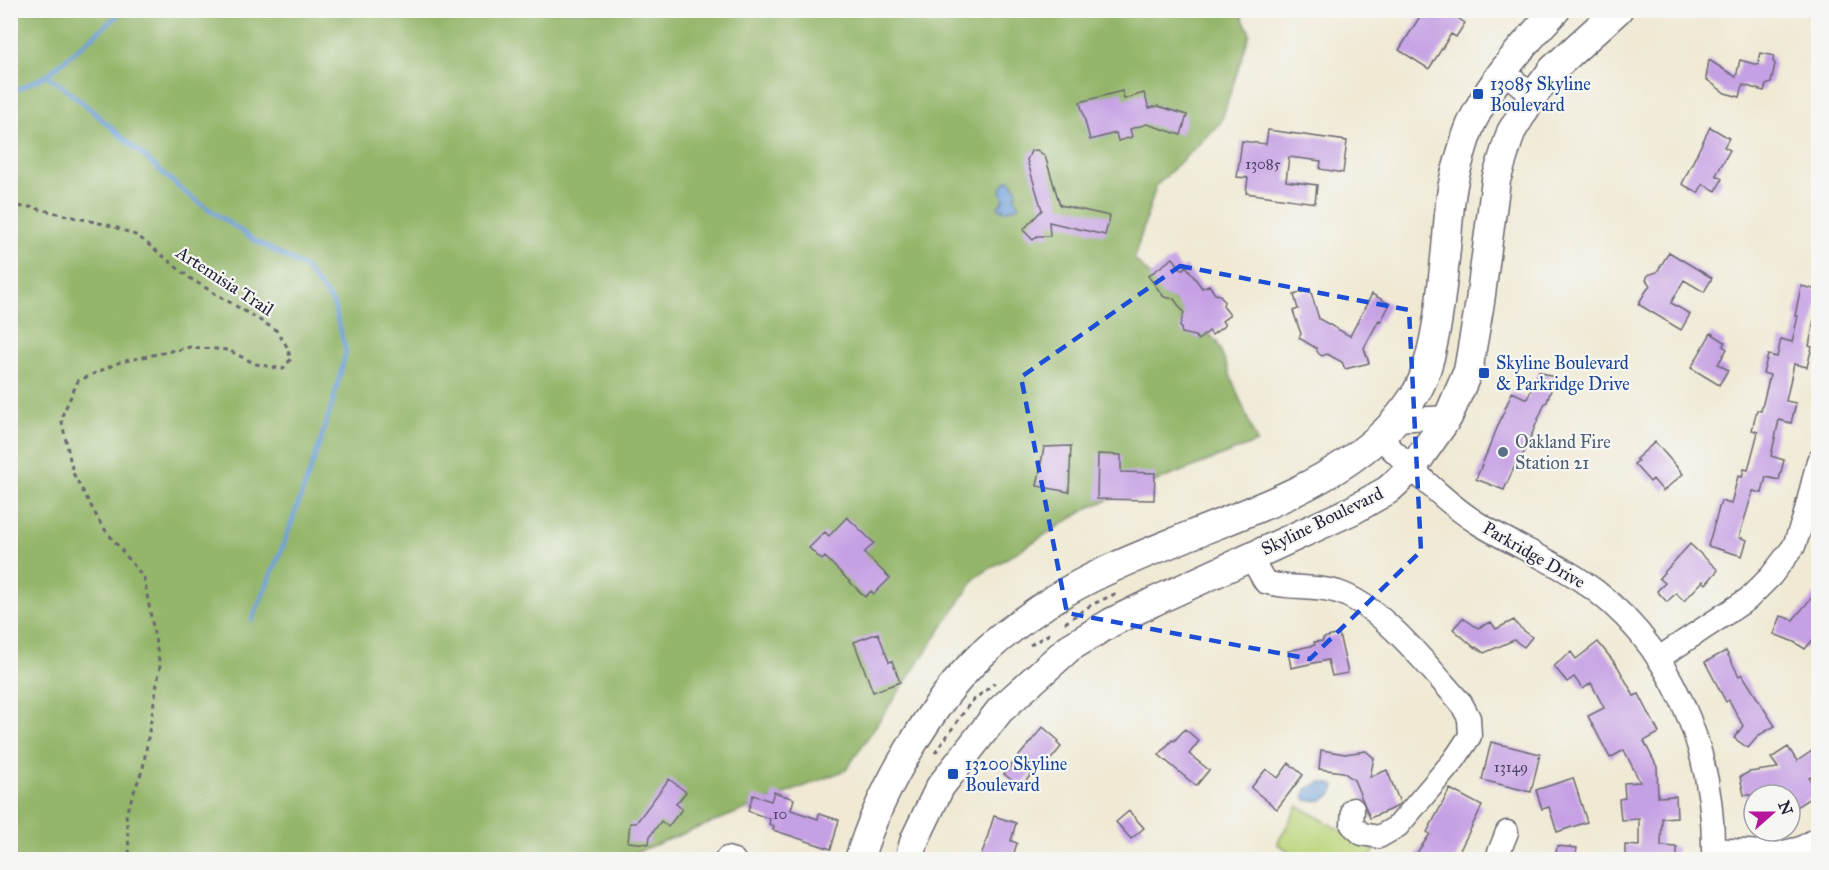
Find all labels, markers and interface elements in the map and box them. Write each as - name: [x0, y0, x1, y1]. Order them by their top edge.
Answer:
- place label: 13085 Skyline Boulevard: [1490, 73, 1591, 116]
- marker: 13085 Skyline Boulevard: [1471, 87, 1485, 101]
- house number: 13085: [1245, 155, 1281, 173]
- street label: Artemisia Trail: [171, 241, 278, 321]
- place label: Skyline Boulevard & Parkridge Drive: [1496, 352, 1630, 396]
- marker: Skyline Boulevard & Parkridge Drive: [1477, 366, 1491, 380]
- place label: Oakland Fire Station 21: [1515, 431, 1611, 474]
- marker: Oakland Fire Station 21: [1496, 445, 1510, 459]
- street label: Skyline Boulevard: [1257, 482, 1387, 560]
- street label: Parkridge Drive: [1478, 517, 1589, 594]
- place label: 13200 Skyline Boulevard: [965, 753, 1067, 796]
- house number: 13149: [1494, 758, 1528, 776]
- marker: 13200 Skyline Boulevard: [946, 767, 960, 781]
- north arrow: [1742, 783, 1802, 843]
- text: N: [1774, 798, 1797, 818]
- house number: 10: [773, 805, 787, 823]

